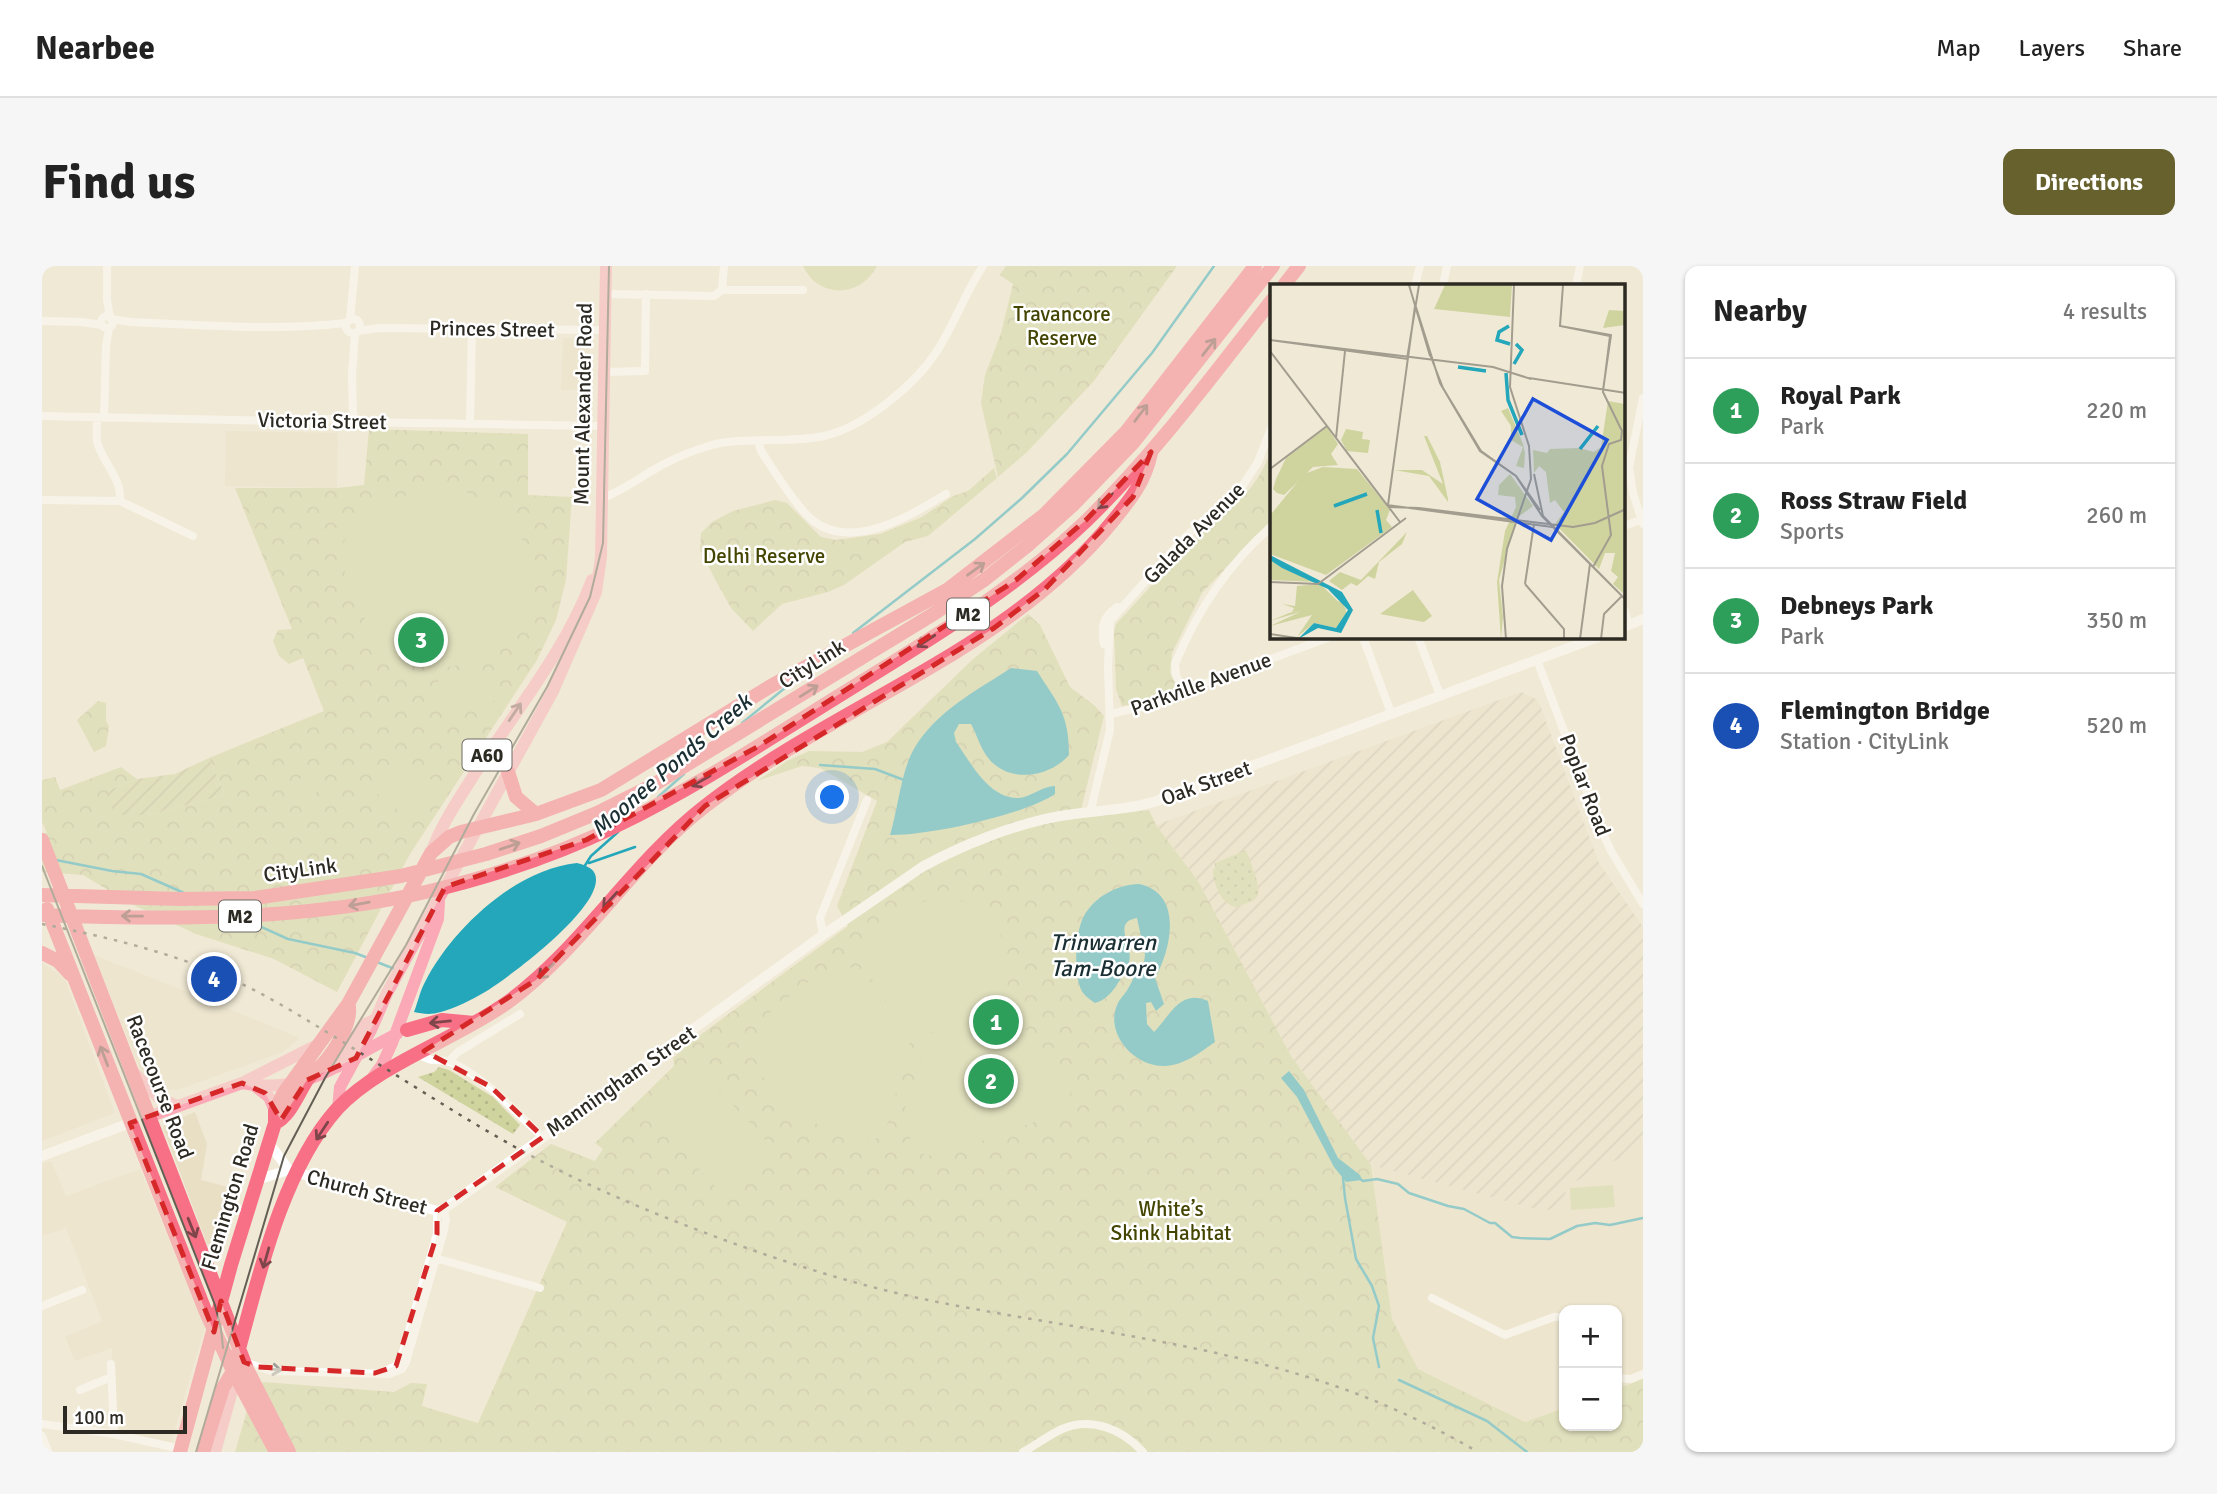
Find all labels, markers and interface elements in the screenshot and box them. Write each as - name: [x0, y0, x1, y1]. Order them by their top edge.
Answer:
- text: Nearbee: [35, 28, 155, 69]
- text: Map: [1936, 33, 1981, 63]
- text: Layers: [2019, 33, 2085, 63]
- text: Share: [2123, 33, 2182, 63]
- button: Directions: [2003, 149, 2175, 215]
- text: Find us: [42, 152, 195, 212]
- inset map: [1270, 284, 1626, 639]
- text: Nearby: [1713, 293, 1807, 330]
- text: 4 results: [2063, 297, 2147, 326]
- park label: Travancore Reserve: [1013, 301, 1111, 351]
- street label: Mount Alexander Road: [568, 303, 598, 505]
- street label: Princes Street: [429, 315, 555, 343]
- one-way arrow: [1202, 339, 1217, 357]
- text: Royal Park: [1780, 380, 1901, 412]
- text: 1: [1730, 396, 1742, 425]
- text: 220 m: [2086, 396, 2147, 425]
- one-way arrow: [1133, 404, 1148, 423]
- street label: Victoria Street: [257, 407, 387, 435]
- text: Park: [1780, 412, 1824, 441]
- street label: Galada Avenue: [1138, 477, 1250, 589]
- text: Ross Straw Field: [1780, 485, 1967, 517]
- one-way arrow: [1096, 493, 1113, 510]
- text: 2: [1730, 501, 1742, 530]
- text: 260 m: [2086, 501, 2147, 530]
- text: Sports: [1780, 517, 1844, 546]
- park label: Delhi Reserve: [703, 543, 825, 569]
- one-way arrow: [966, 562, 985, 576]
- text: Debneys Park: [1780, 590, 1933, 622]
- road number: M2: [947, 598, 989, 630]
- text: 3: [1730, 606, 1742, 635]
- text: 350 m: [2086, 606, 2147, 635]
- pin: 3: [398, 614, 444, 666]
- text: Park: [1780, 622, 1824, 651]
- street label: CityLink: [774, 633, 851, 695]
- one-way arrow: [917, 635, 937, 649]
- street label: Parkville Avenue: [1127, 646, 1275, 722]
- one-way arrow: [798, 683, 818, 697]
- water label: Moonee Ponds Creek: [585, 686, 760, 843]
- text: Flemington Bridge: [1780, 695, 1990, 727]
- one-way arrow: [508, 703, 523, 722]
- text: 4: [1730, 711, 1742, 740]
- text: 520 m: [2086, 711, 2147, 740]
- text: Station · CityLink: [1780, 727, 1949, 756]
- street label: Poplar Road: [1554, 730, 1616, 840]
- road number: A60: [462, 740, 512, 770]
- street label: Oak Street: [1157, 755, 1255, 811]
- one-way arrow: [691, 774, 711, 788]
- your location: [815, 780, 849, 814]
- one-way arrow: [498, 839, 520, 851]
- street label: CityLink: [262, 852, 339, 888]
- one-way arrow: [602, 891, 619, 908]
- one-way arrow: [348, 898, 371, 911]
- road number: M2: [219, 901, 261, 932]
- one-way arrow: [121, 909, 144, 923]
- water label: Trinwarren Tam-Boore: [1050, 928, 1157, 983]
- pin: 4: [191, 953, 237, 1005]
- one-way arrow: [538, 962, 555, 979]
- pin: 1: [973, 996, 1019, 1048]
- street label: Racecourse Road: [121, 1011, 199, 1163]
- one-way arrow: [429, 1016, 452, 1029]
- street label: Manningham Street: [541, 1020, 701, 1142]
- one-way arrow: [97, 1045, 109, 1067]
- pin: 2: [968, 1055, 1014, 1107]
- street label: Flemington Road: [195, 1121, 265, 1273]
- one-way arrow: [315, 1121, 329, 1140]
- street label: Church Street: [304, 1163, 430, 1221]
- park label: White’s Skink Habitat: [1111, 1196, 1231, 1246]
- one-way arrow: [187, 1217, 200, 1239]
- one-way arrow: [258, 1247, 271, 1269]
- map controls: [1559, 1305, 1622, 1431]
- button: +: [1559, 1305, 1622, 1368]
- one-way arrow: [259, 1363, 282, 1376]
- button: −: [1559, 1368, 1622, 1431]
- scale bar: [63, 1403, 187, 1435]
- text: 100 m: [74, 1406, 124, 1430]

